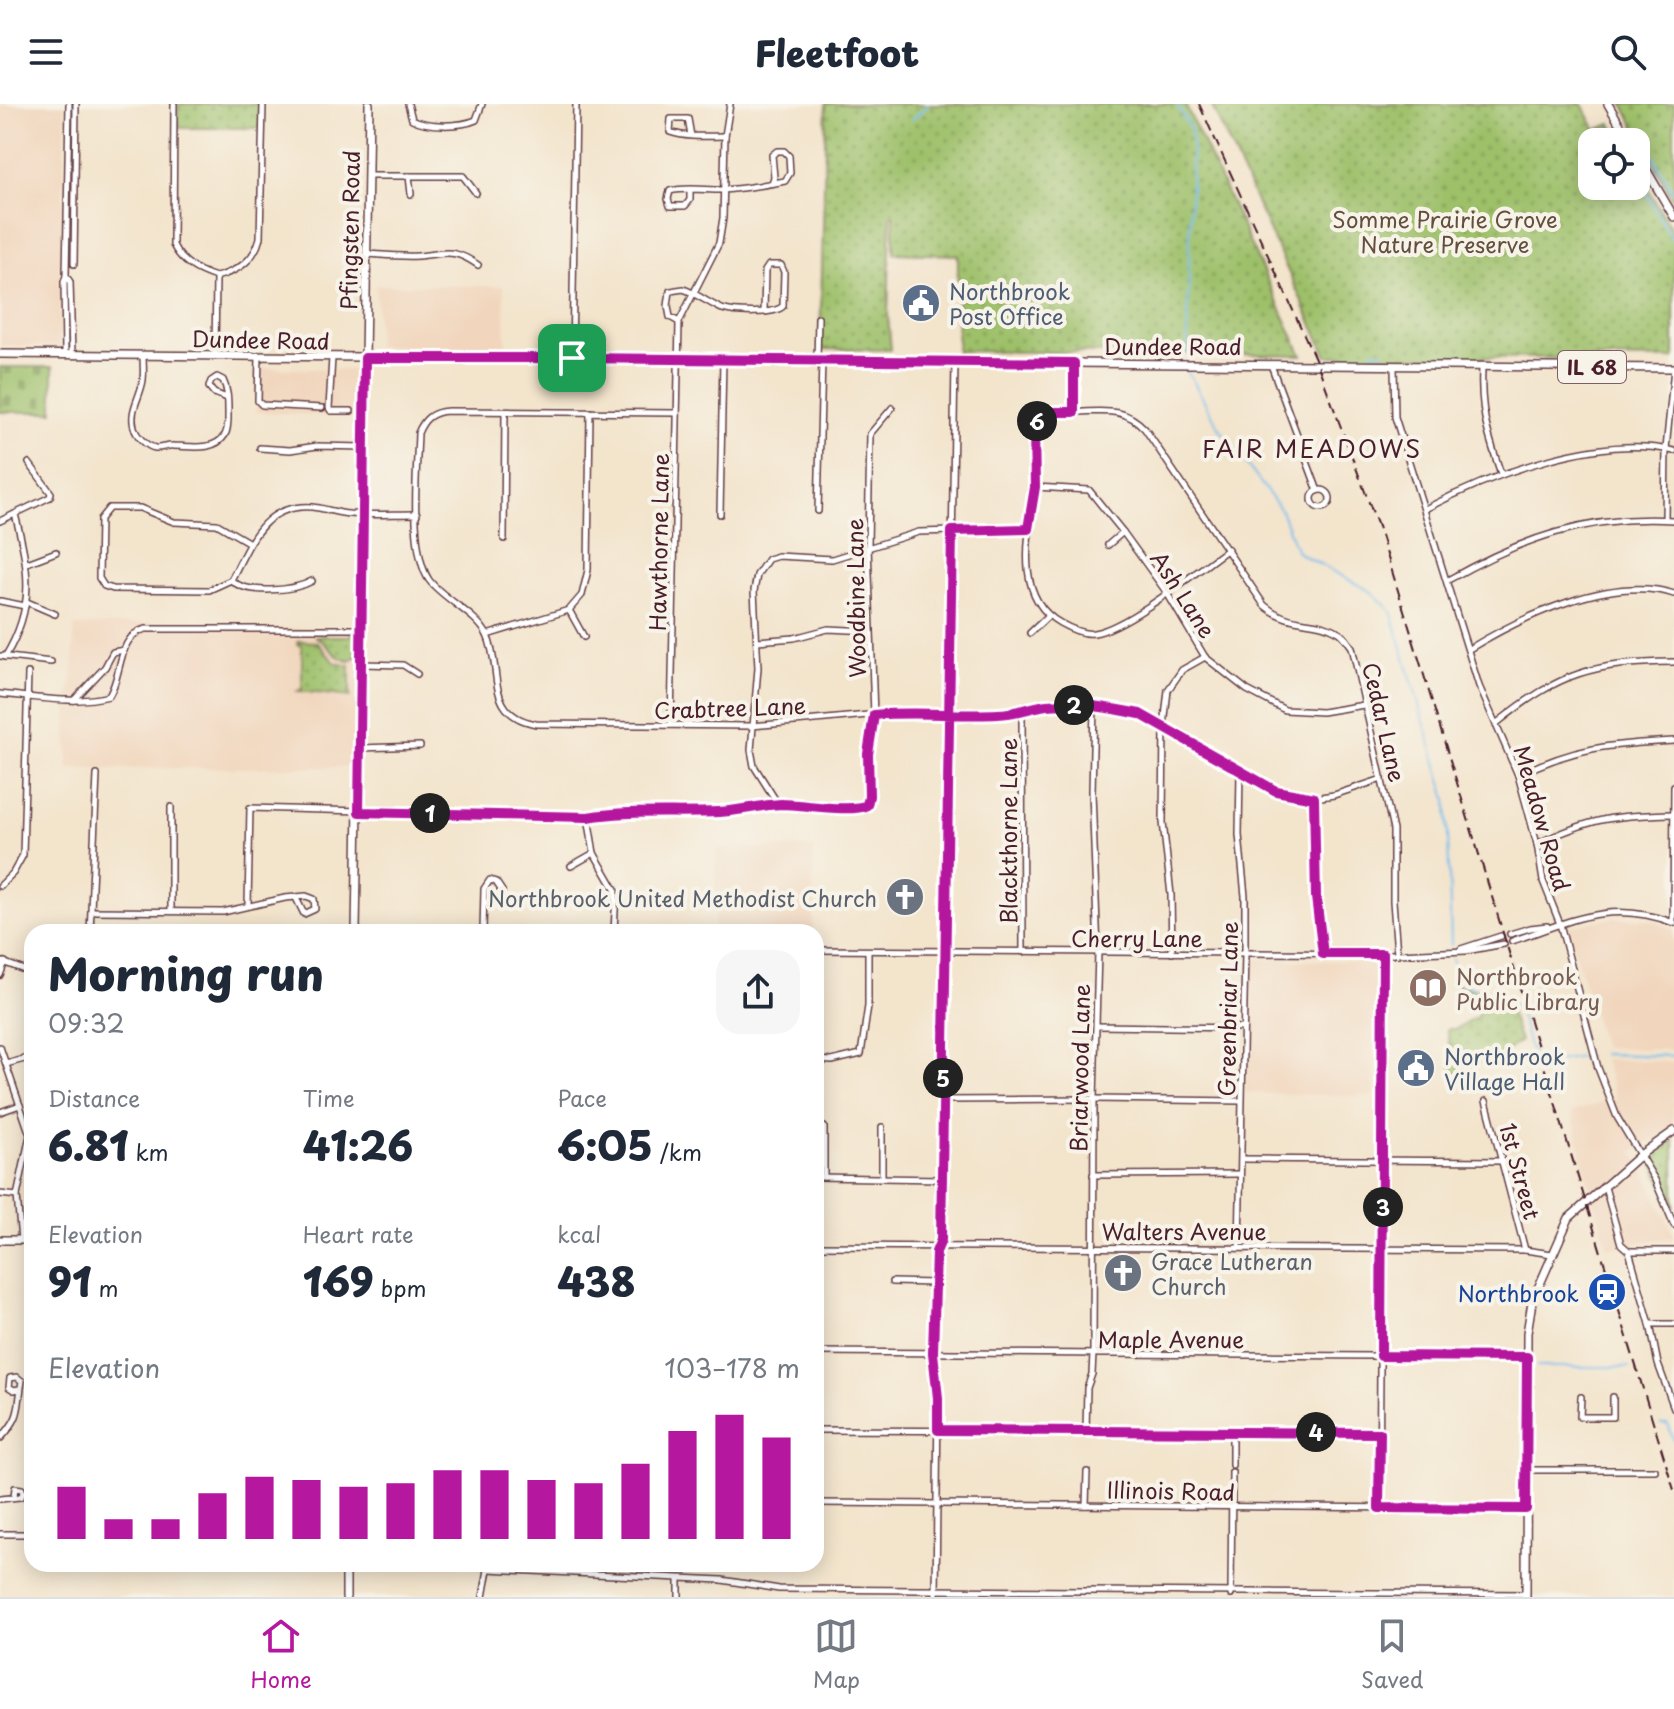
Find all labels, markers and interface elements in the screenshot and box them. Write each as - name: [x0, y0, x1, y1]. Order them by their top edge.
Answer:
- text: Fleetfoot: [755, 25, 919, 79]
- icon: menu: [24, 30, 68, 74]
- icon: search: [1606, 30, 1650, 74]
- map controls: [1578, 128, 1650, 200]
- button: locate: [1578, 128, 1650, 200]
- street label: Pfingsten Road: [331, 150, 367, 310]
- park label: Somme Prairie Grove Nature Preserve: [1332, 202, 1558, 260]
- place label: Northbrook Post Office: [949, 274, 1071, 332]
- public building icon: Northbrook Post Office: [900, 282, 942, 324]
- street label: Dundee Road: [192, 321, 330, 357]
- pin: [538, 324, 606, 392]
- street label: Dundee Road: [1104, 329, 1242, 362]
- icon: arrive: [550, 336, 594, 380]
- road number: IL 68: [1558, 351, 1626, 383]
- pin: 6: [1017, 401, 1057, 441]
- text: 6: [1029, 404, 1045, 437]
- district label: FAIR MEADOWS: [1202, 430, 1422, 466]
- street label: Hawthorne Lane: [640, 453, 676, 631]
- street label: Woodbine Lane: [837, 518, 873, 678]
- street label: Ash Lane: [1143, 544, 1225, 644]
- street label: Cedar Lane: [1355, 659, 1415, 785]
- pin: 2: [1054, 685, 1094, 725]
- street label: Crabtree Lane: [653, 688, 807, 726]
- text: 2: [1066, 688, 1082, 721]
- street label: Blackthorne Lane: [991, 738, 1024, 924]
- street label: Meadow Road: [1506, 741, 1580, 895]
- pin: 1: [410, 793, 450, 833]
- text: 1: [425, 796, 435, 829]
- church icon: Northbrook United Methodist Church: [884, 876, 926, 918]
- place label: Northbrook United Methodist Church: [488, 881, 877, 914]
- street label: Cherry Lane: [1071, 921, 1203, 954]
- street label: Greenbriar Lane: [1209, 921, 1245, 1097]
- text: Morning run: [48, 940, 324, 1006]
- button: share: [716, 950, 800, 1034]
- place label: Northbrook Public Library: [1456, 959, 1600, 1017]
- library icon: Northbrook Public Library: [1407, 967, 1449, 1009]
- street label: Briarwood Lane: [1061, 984, 1097, 1152]
- text: 09:32: [48, 1003, 125, 1042]
- place label: Northbrook Village Hall: [1444, 1039, 1566, 1097]
- public building icon: Northbrook Village Hall: [1395, 1047, 1437, 1089]
- pin: 5: [923, 1058, 963, 1098]
- text: 5: [936, 1061, 950, 1094]
- text: Distance: [48, 1081, 140, 1114]
- text: Time: [303, 1081, 355, 1114]
- text: Pace: [557, 1081, 607, 1114]
- text: 6.81: [48, 1114, 128, 1175]
- text: 41:26: [303, 1114, 413, 1175]
- text: 6:05: [557, 1114, 653, 1175]
- street label: 1st Street: [1492, 1119, 1550, 1223]
- text: km: [128, 1135, 169, 1168]
- text: /km: [653, 1135, 702, 1168]
- pin: 3: [1363, 1187, 1403, 1227]
- text: 3: [1376, 1190, 1390, 1223]
- street label: Walters Avenue: [1101, 1214, 1267, 1247]
- text: Elevation: [48, 1217, 143, 1250]
- text: Heart rate: [303, 1217, 414, 1250]
- text: kcal: [557, 1217, 601, 1250]
- place label: Grace Lutheran Church: [1151, 1244, 1313, 1302]
- text: 91: [48, 1250, 91, 1311]
- text: 169: [303, 1250, 374, 1311]
- text: 438: [557, 1250, 636, 1311]
- church icon: Grace Lutheran Church: [1102, 1252, 1144, 1294]
- text: m: [91, 1271, 119, 1304]
- text: bpm: [374, 1271, 426, 1304]
- station icon: Northbrook: [1586, 1271, 1628, 1313]
- place label: Northbrook: [1458, 1276, 1579, 1309]
- street label: Maple Avenue: [1098, 1322, 1244, 1355]
- text: Elevation: [48, 1348, 160, 1387]
- text: 103–178 m: [664, 1348, 800, 1387]
- pin: 4: [1296, 1412, 1336, 1452]
- text: 4: [1309, 1415, 1323, 1448]
- street label: Illinois Road: [1107, 1472, 1235, 1508]
- tab: Home: [251, 1614, 312, 1695]
- tab: Map: [813, 1614, 860, 1695]
- tab: Saved: [1361, 1614, 1423, 1695]

